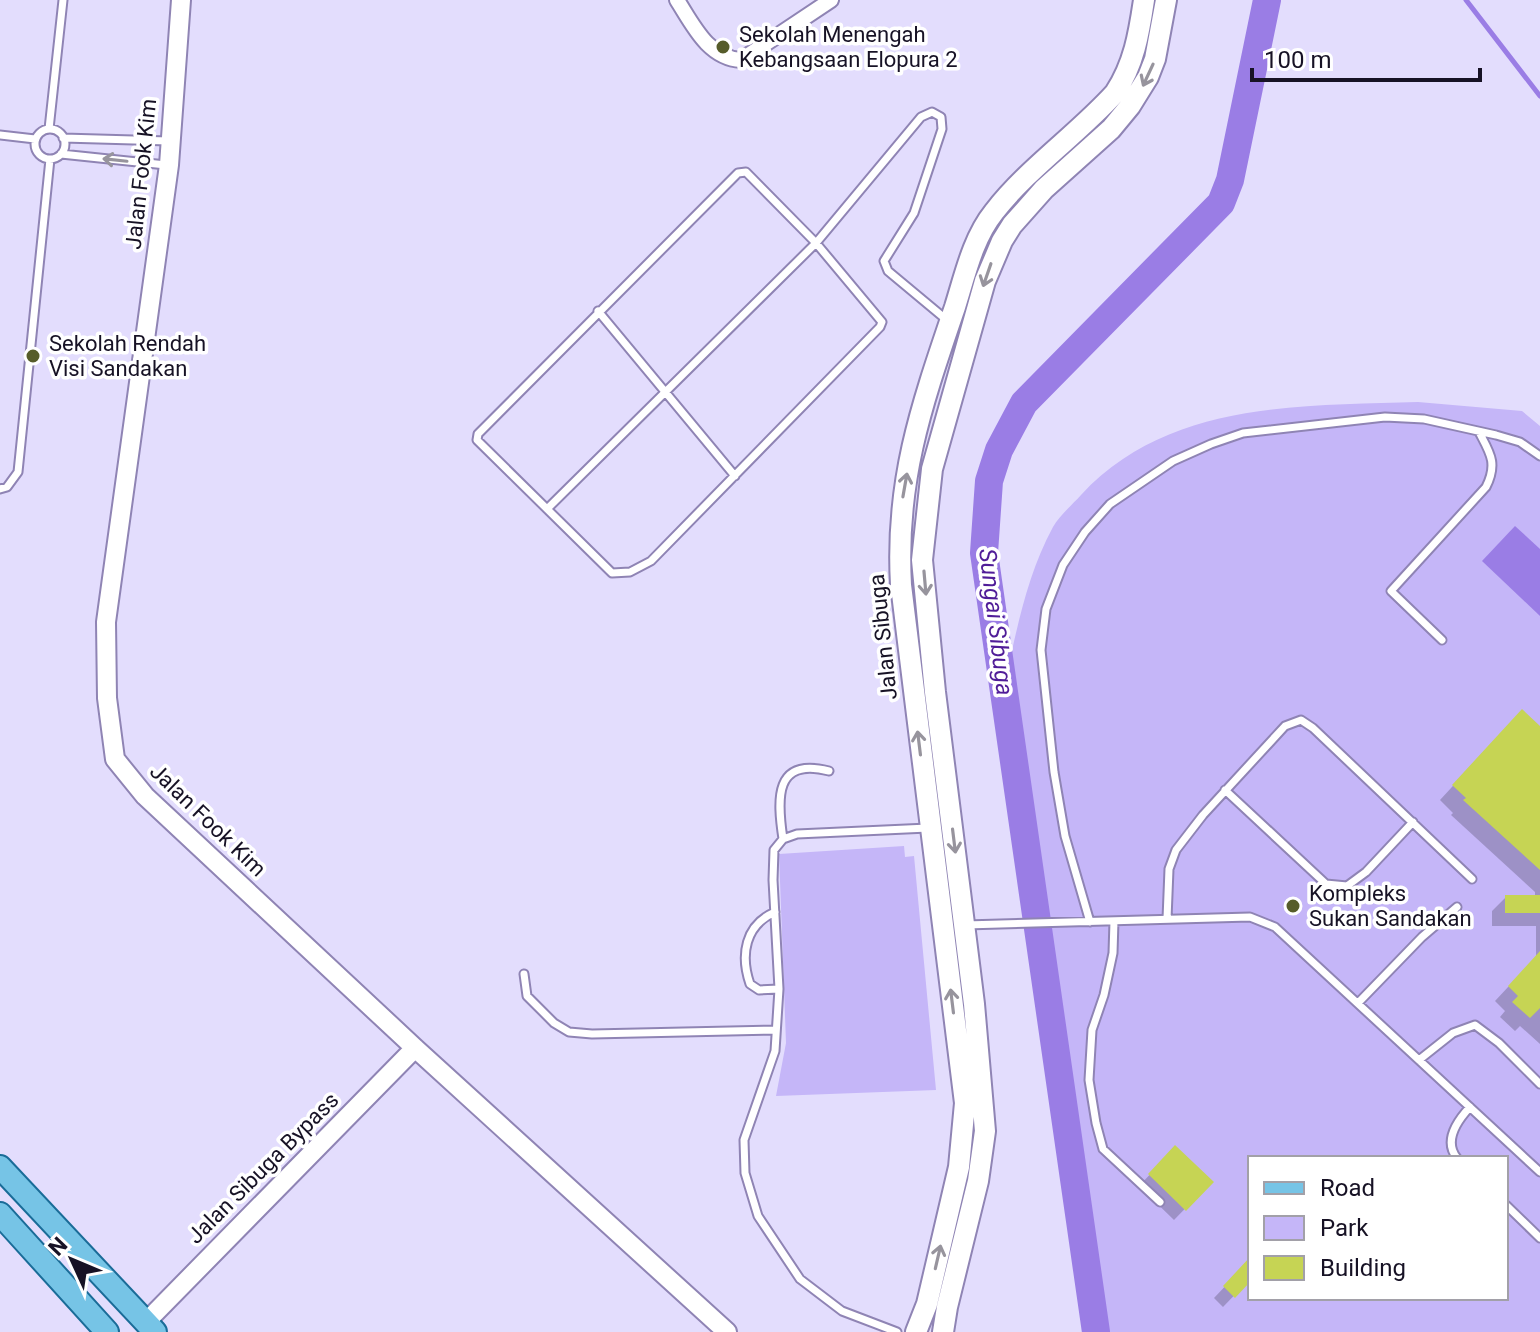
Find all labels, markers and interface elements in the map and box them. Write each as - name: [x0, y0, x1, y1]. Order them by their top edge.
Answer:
- place label: Sekolah Menengah Kebangsaan Elopura 2: [739, 22, 958, 72]
- scale bar: [1252, 32, 1480, 82]
- marker: Sekolah Menengah Kebangsaan Elopura 2: [714, 38, 732, 56]
- text: 100 m: [1264, 46, 1331, 74]
- one-way arrow: [1140, 63, 1155, 87]
- street label: Jalan Fook Kim: [121, 98, 161, 250]
- one-way arrow: [102, 152, 129, 167]
- one-way arrow: [979, 263, 994, 288]
- place label: Sekolah Rendah Visi Sandakan: [49, 331, 206, 381]
- marker: Sekolah Rendah Visi Sandakan: [24, 347, 42, 365]
- one-way arrow: [899, 472, 914, 498]
- water label: Sungai Sibuga: [973, 547, 1019, 697]
- one-way arrow: [917, 569, 932, 596]
- street label: Jalan Sibuga: [864, 573, 902, 701]
- one-way arrow: [911, 731, 926, 756]
- street label: Jalan Fook Kim: [145, 759, 271, 881]
- one-way arrow: [946, 827, 961, 854]
- place label: Kompleks Sukan Sandakan: [1309, 881, 1472, 931]
- marker: Kompleks Sukan Sandakan: [1284, 897, 1302, 915]
- one-way arrow: [945, 988, 960, 1015]
- street label: Jalan Sibuga Bypass: [182, 1087, 344, 1249]
- legend: [1248, 1156, 1508, 1300]
- text: Road: [1320, 1174, 1375, 1202]
- text: Park: [1320, 1214, 1369, 1242]
- north arrow: [32, 1220, 112, 1300]
- text: N: [44, 1232, 72, 1261]
- one-way arrow: [931, 1245, 946, 1271]
- text: Building: [1320, 1254, 1406, 1282]

